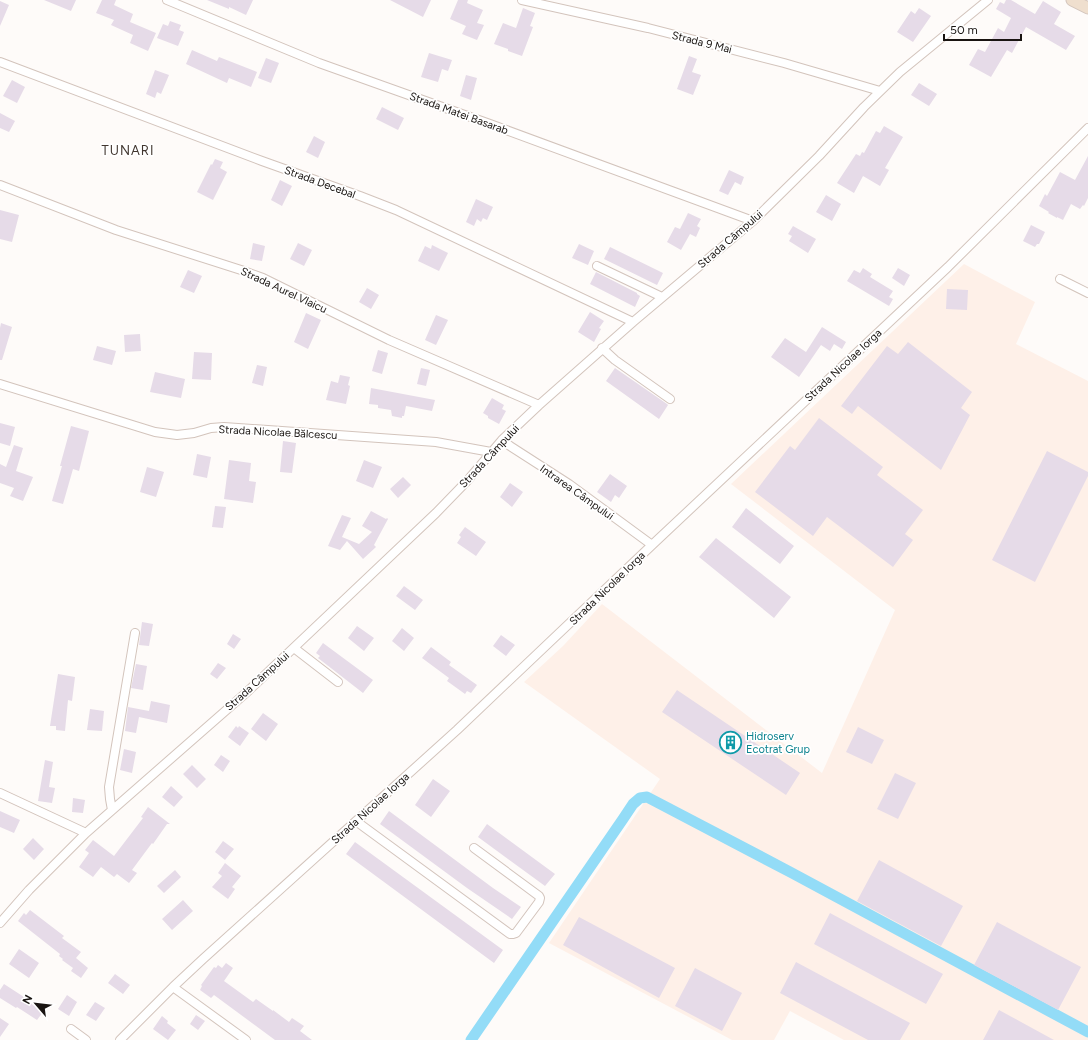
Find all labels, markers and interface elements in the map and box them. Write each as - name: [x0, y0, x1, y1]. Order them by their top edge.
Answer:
- scale bar: [944, 16, 1021, 42]
- text: 50 m: [950, 23, 978, 37]
- street label: Strada 9 Mai: [671, 29, 733, 56]
- street label: Strada Matei Basarab: [408, 90, 510, 137]
- district label: TUNARI: [102, 143, 154, 158]
- street label: Strada Decebal: [282, 164, 357, 201]
- street label: Strada Câmpului: [695, 208, 765, 271]
- street label: Strada Aurel Vlaicu: [239, 265, 329, 316]
- street label: Strada Nicolae Iorga: [802, 326, 884, 404]
- street label: Strada Câmpului: [457, 422, 522, 491]
- street label: Strada Nicolae Bălcescu: [218, 423, 338, 442]
- street label: Intrarea Câmpului: [537, 462, 616, 523]
- street label: Strada Nicolae Iorga: [567, 549, 648, 628]
- street label: Strada Câmpului: [223, 649, 292, 714]
- building icon: Hidroserv Ecotrat Grup: [718, 729, 744, 755]
- place label: Hidroserv Ecotrat Grup: [746, 730, 810, 756]
- street label: Strada Nicolae Iorga: [329, 770, 412, 847]
- north arrow: [16, 984, 56, 1024]
- text: N: [20, 993, 35, 1006]

